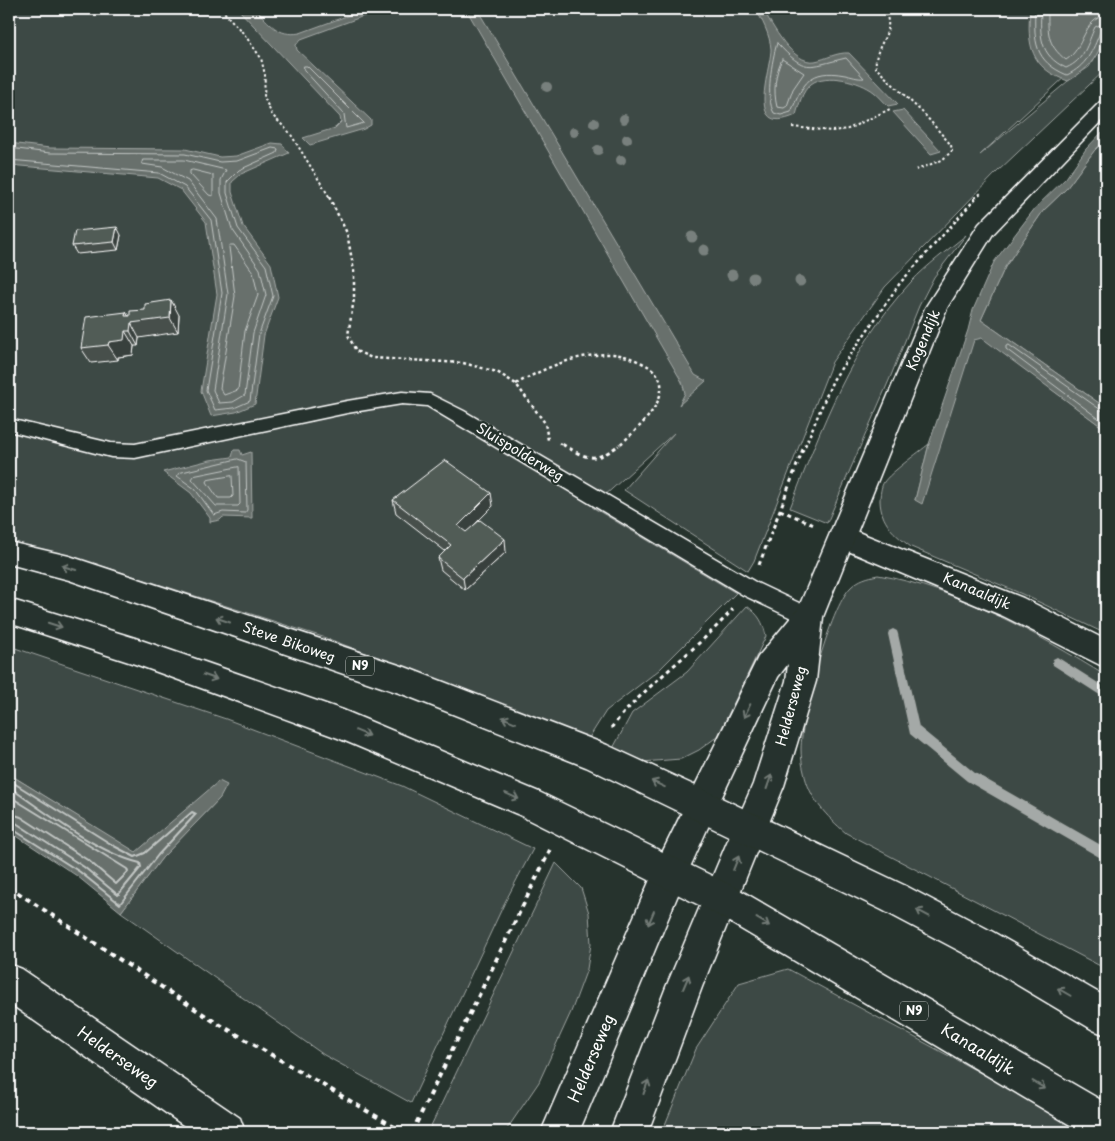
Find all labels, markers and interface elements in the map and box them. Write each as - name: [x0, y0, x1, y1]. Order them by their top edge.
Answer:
- street label: Kogendijk: [900, 305, 945, 374]
- street label: Sluispolderweg: [472, 417, 568, 486]
- one-way arrow: [62, 563, 78, 573]
- street label: Kanaaldijk: [940, 567, 1015, 615]
- one-way arrow: [216, 615, 232, 624]
- street label: Steve Bikoweg: [240, 616, 338, 667]
- one-way arrow: [47, 621, 63, 631]
- road number: N9: [346, 656, 374, 676]
- street label: Helderseweg: [770, 663, 811, 748]
- one-way arrow: [201, 672, 217, 682]
- one-way arrow: [741, 703, 751, 718]
- one-way arrow: [502, 715, 517, 725]
- one-way arrow: [354, 728, 369, 738]
- one-way arrow: [764, 775, 774, 791]
- one-way arrow: [651, 779, 666, 789]
- one-way arrow: [504, 791, 519, 801]
- one-way arrow: [732, 856, 741, 871]
- one-way arrow: [915, 908, 930, 918]
- one-way arrow: [646, 910, 655, 925]
- one-way arrow: [756, 918, 770, 928]
- one-way arrow: [681, 975, 691, 990]
- one-way arrow: [1058, 987, 1072, 997]
- road number: N9: [900, 1001, 928, 1020]
- street label: Helderseweg: [561, 1010, 620, 1106]
- street label: Kanaaldijk: [937, 1017, 1020, 1080]
- street label: Helderseweg: [73, 1019, 164, 1093]
- one-way arrow: [642, 1079, 651, 1095]
- one-way arrow: [1032, 1080, 1047, 1090]

